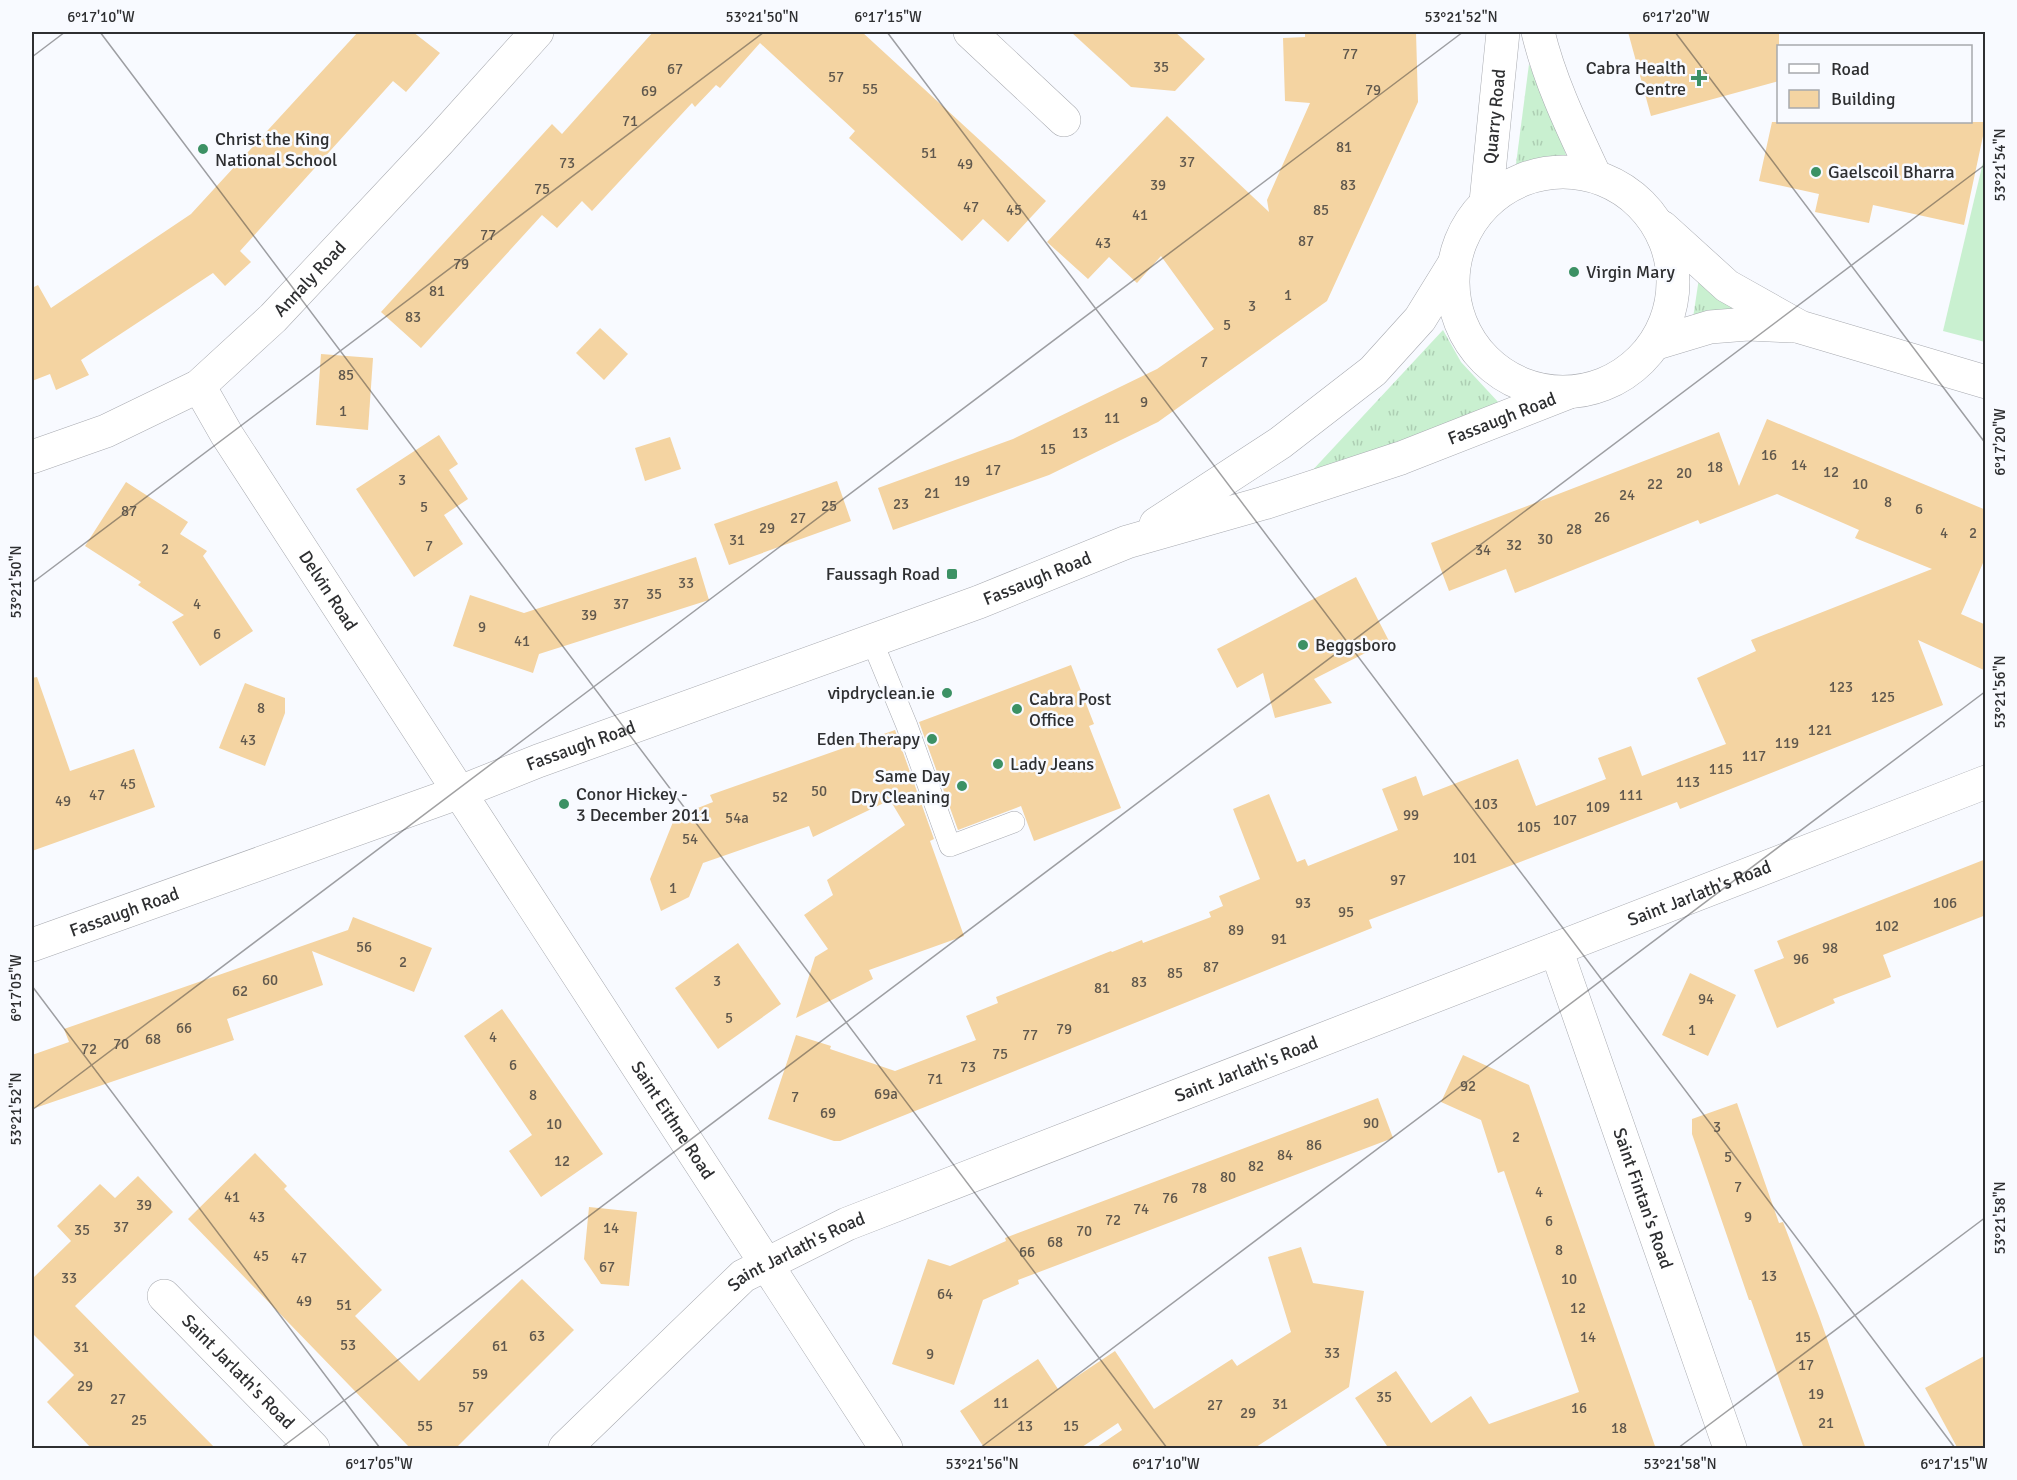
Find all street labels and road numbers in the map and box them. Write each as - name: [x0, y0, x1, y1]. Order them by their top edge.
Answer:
- street label: Quarry Road: [1479, 68, 1510, 165]
- street label: Annaly Road: [269, 236, 351, 321]
- street label: Fassaugh Road: [1445, 387, 1559, 450]
- street label: Delvin Road: [294, 546, 362, 635]
- street label: Fassaugh Road: [980, 547, 1094, 610]
- street label: Fassaugh Road: [523, 716, 638, 776]
- street label: Saint Jarlath's Road: [1624, 856, 1774, 931]
- street label: Fassaugh Road: [67, 882, 182, 942]
- street label: Saint Jarlath's Road: [1171, 1031, 1321, 1107]
- street label: Saint Eithne Road: [626, 1057, 719, 1184]
- street label: Saint Fintan's Road: [1608, 1125, 1678, 1272]
- street label: Saint Jarlath's Road: [723, 1207, 868, 1296]
- street label: Saint Jarlath's Road: [177, 1310, 299, 1434]

